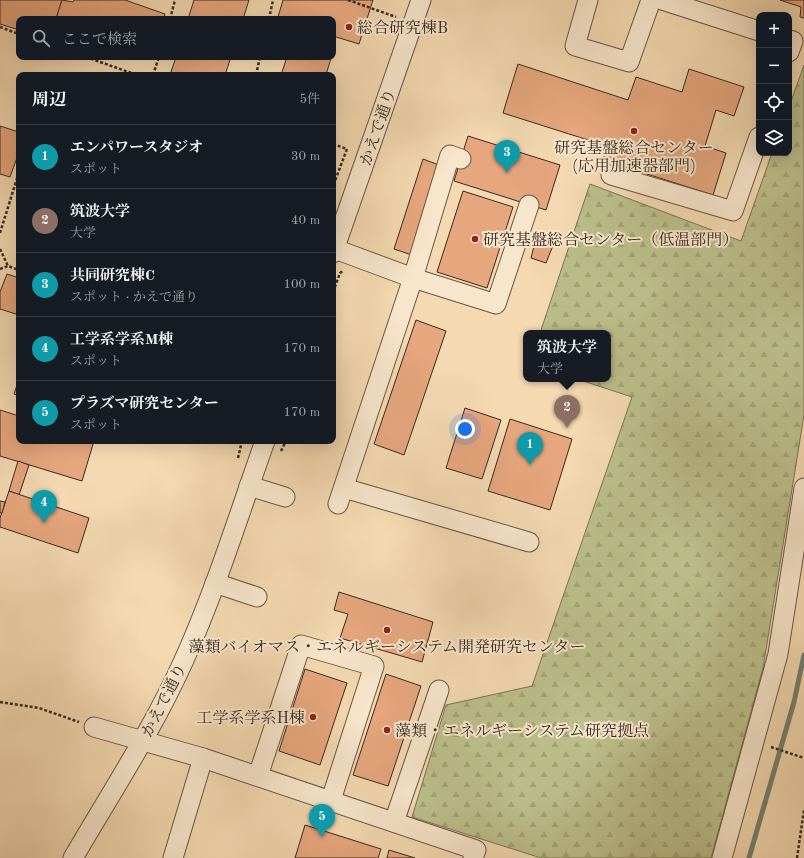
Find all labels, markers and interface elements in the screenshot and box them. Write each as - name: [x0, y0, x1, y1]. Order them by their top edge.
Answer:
- map controls: [756, 12, 792, 156]
- button: +: [756, 12, 792, 48]
- search box: [16, 16, 336, 60]
- place label: 総合研究棟B: [357, 19, 448, 37]
- marker: 総合研究棟B: [344, 22, 354, 32]
- icon: search: [30, 27, 52, 49]
- text: ここで検索: [62, 33, 137, 48]
- button: −: [756, 48, 792, 84]
- button: locate: [756, 84, 792, 120]
- street label: かえで通り: [356, 87, 399, 168]
- text: 周辺: [32, 92, 66, 109]
- text: 5件: [299, 93, 320, 106]
- button: layers: [756, 120, 792, 156]
- marker: 研究基盤総合センター (応用加速器部門): [629, 126, 639, 136]
- place label: 研究基盤総合センター (応用加速器部門): [554, 139, 714, 175]
- pin: 3: [494, 140, 520, 173]
- text: エンパワースタジオ: [70, 141, 203, 156]
- text: 1: [41, 150, 49, 163]
- text: 30 m: [291, 150, 320, 163]
- text: スポット: [70, 163, 122, 176]
- text: 筑波大学: [70, 205, 130, 220]
- text: 2: [41, 214, 49, 227]
- text: 40 m: [291, 214, 320, 227]
- text: 大学: [70, 227, 96, 240]
- place label: 研究基盤総合センター（低温部門）: [483, 231, 738, 249]
- marker: 研究基盤総合センター（低温部門）: [470, 234, 480, 244]
- text: 共同研究棟C: [70, 269, 155, 284]
- text: 3: [41, 278, 49, 291]
- text: 100 m: [283, 278, 320, 291]
- text: スポット · かえで通り: [70, 291, 198, 304]
- popup: [523, 330, 611, 382]
- text: 工学系学系M棟: [70, 333, 173, 348]
- text: 筑波大学: [537, 341, 597, 356]
- text: 4: [41, 342, 49, 355]
- text: 170 m: [283, 342, 320, 355]
- text: スポット: [70, 355, 122, 368]
- text: 大学: [537, 363, 563, 376]
- pin: 2: [554, 395, 580, 428]
- text: プラズマ研究センター: [70, 397, 219, 412]
- text: 5: [41, 406, 49, 419]
- text: 170 m: [283, 406, 320, 419]
- text: スポット: [70, 419, 122, 432]
- your location: [455, 419, 475, 439]
- pin: 1: [517, 432, 543, 465]
- pin: 4: [31, 490, 57, 523]
- marker: 藻類バイオマス・エネルギーシステム開発研究センター: [382, 625, 392, 635]
- place label: 藻類バイオマス・エネルギーシステム開発研究センター: [189, 638, 585, 656]
- street label: かえで通り: [138, 661, 190, 740]
- place label: 工学系学系H棟: [196, 709, 305, 727]
- marker: 工学系学系H棟: [308, 712, 318, 722]
- place label: 藻類・エネルギーシステム研究拠点: [395, 722, 649, 740]
- marker: 藻類・エネルギーシステム研究拠点: [382, 725, 392, 735]
- pin: 5: [309, 804, 335, 837]

